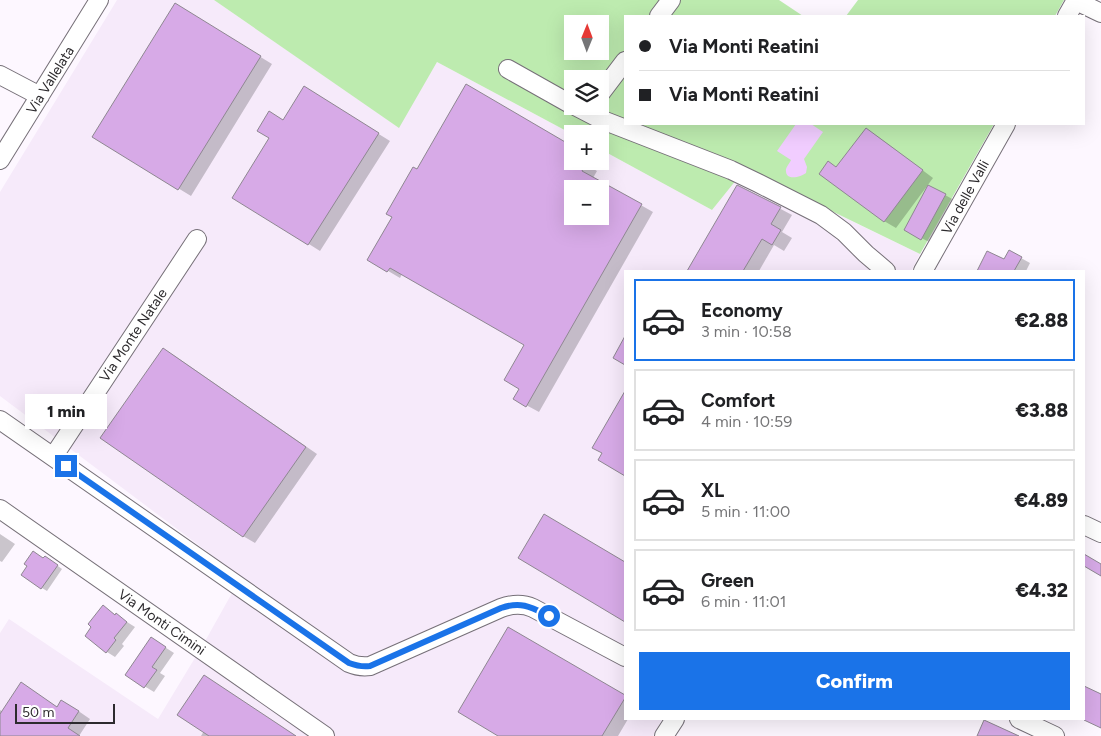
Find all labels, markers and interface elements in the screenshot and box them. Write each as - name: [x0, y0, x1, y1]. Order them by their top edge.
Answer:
- north arrow: [564, 15, 609, 60]
- map controls: [564, 15, 609, 225]
- text: Via Monti Reatini: [669, 35, 819, 58]
- street label: Via Vallelata: [23, 43, 78, 117]
- button: layers: [564, 70, 609, 115]
- text: Via Monti Reatini: [669, 83, 819, 106]
- button: +: [564, 125, 609, 170]
- street label: Via delle Valli: [938, 157, 993, 237]
- button: −: [564, 180, 609, 225]
- street label: Via Monte Natale: [96, 285, 171, 385]
- icon: car: [641, 298, 686, 343]
- text: Economy: [701, 299, 783, 322]
- text: €2.88: [1015, 309, 1068, 332]
- text: 3 min · 10:58: [701, 322, 792, 341]
- icon: car: [641, 388, 686, 433]
- text: Comfort: [701, 389, 776, 412]
- callout: 1 min: [25, 394, 107, 428]
- text: €3.88: [1016, 399, 1068, 422]
- text: 1 min: [47, 402, 85, 421]
- text: 4 min · 10:59: [701, 412, 792, 431]
- route end: [55, 455, 77, 477]
- icon: car: [641, 478, 686, 523]
- text: XL: [701, 479, 724, 502]
- text: €4.89: [1015, 489, 1068, 512]
- text: 5 min · 11:00: [701, 502, 790, 521]
- icon: car: [641, 568, 686, 613]
- text: Green: [701, 569, 754, 592]
- text: €4.32: [1015, 579, 1068, 602]
- street label: Via Monti Cimini: [115, 586, 209, 659]
- text: 6 min · 11:01: [701, 592, 786, 611]
- route start: [538, 605, 560, 627]
- button: Confirm: [639, 652, 1070, 710]
- scale bar: [15, 701, 115, 724]
- text: 50 m: [22, 704, 54, 721]

